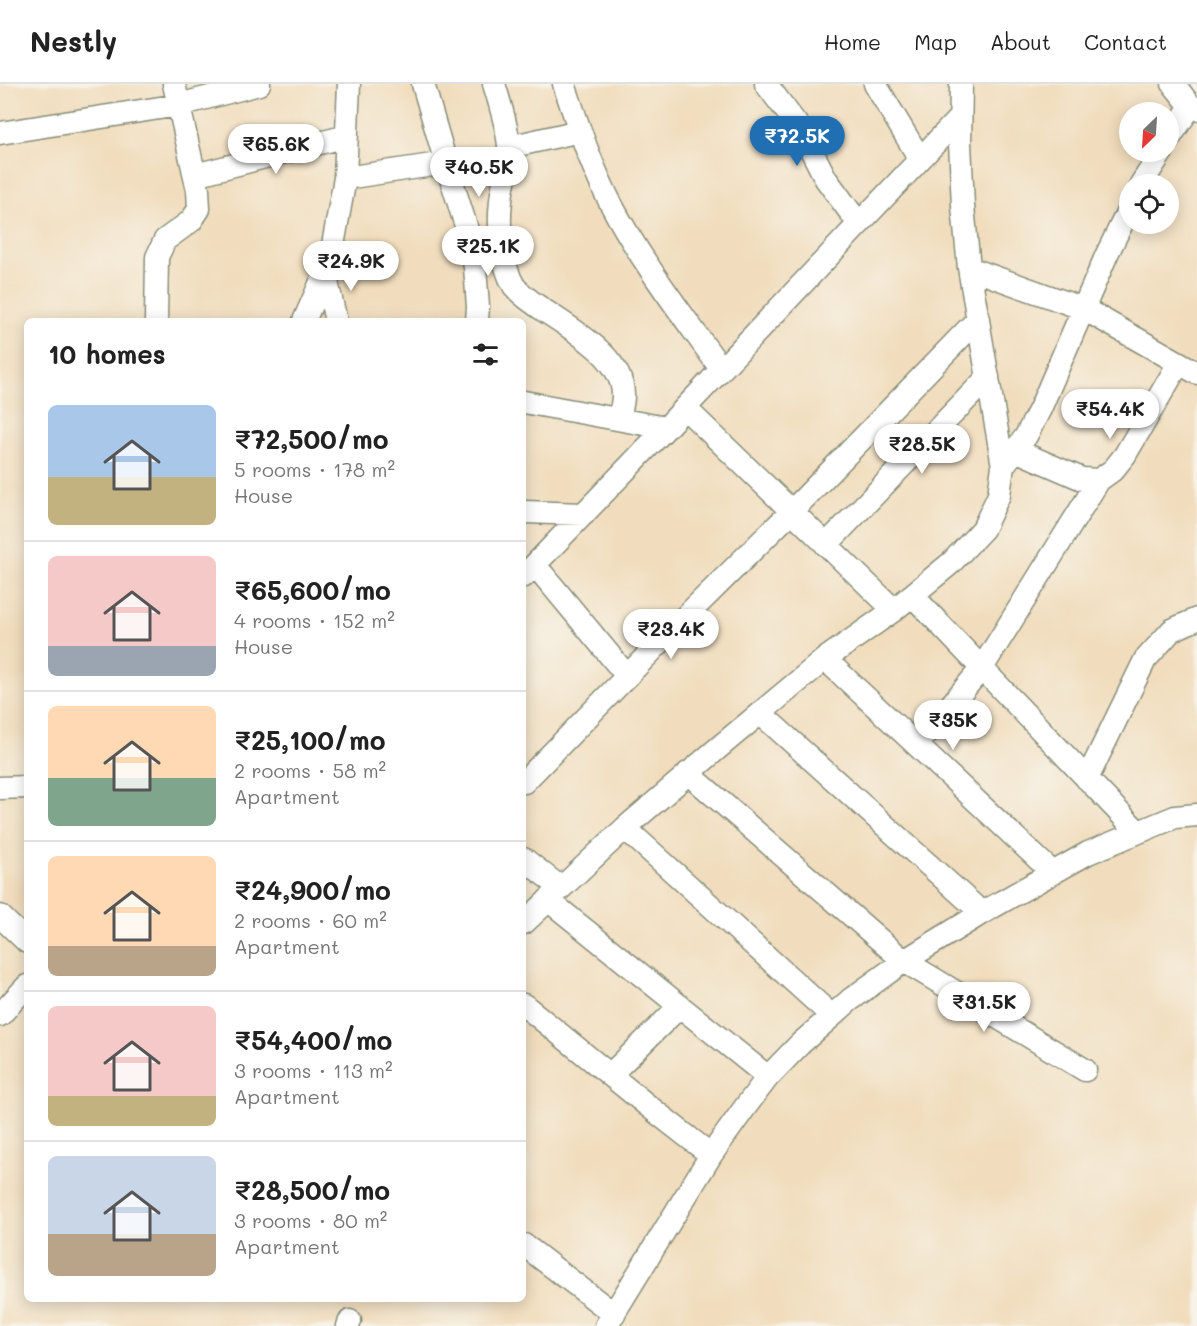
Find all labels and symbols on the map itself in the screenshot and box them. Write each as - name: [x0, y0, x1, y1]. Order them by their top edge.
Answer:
- north arrow: [1119, 102, 1179, 162]
- pin: ₹72.5K: [748, 116, 846, 167]
- pin: ₹65.6K: [227, 124, 325, 175]
- pin: ₹40.5K: [430, 147, 528, 198]
- pin: ₹25.1K: [439, 226, 537, 277]
- pin: ₹24.9K: [302, 241, 400, 292]
- pin: ₹54.4K: [1061, 389, 1159, 440]
- pin: ₹28.5K: [873, 424, 971, 475]
- pin: ₹23.4K: [622, 609, 720, 660]
- pin: ₹35K: [917, 700, 989, 751]
- pin: ₹31.5K: [935, 982, 1033, 1033]

